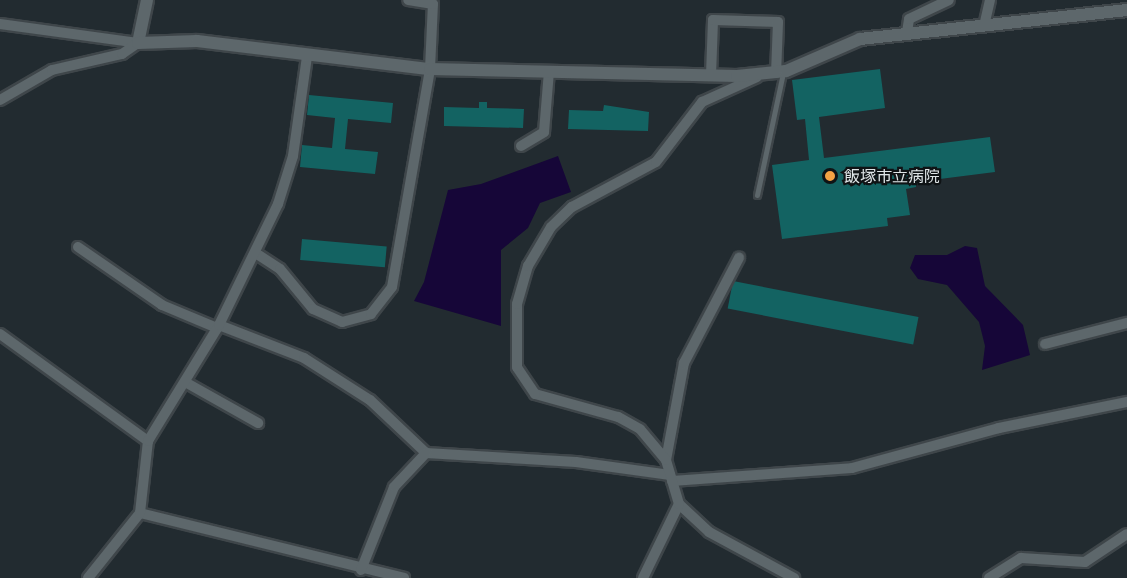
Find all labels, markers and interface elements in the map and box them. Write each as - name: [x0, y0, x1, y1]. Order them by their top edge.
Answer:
- place label: 飯塚市立病院: [844, 166, 940, 186]
- marker: 飯塚市立病院: [821, 167, 839, 185]

